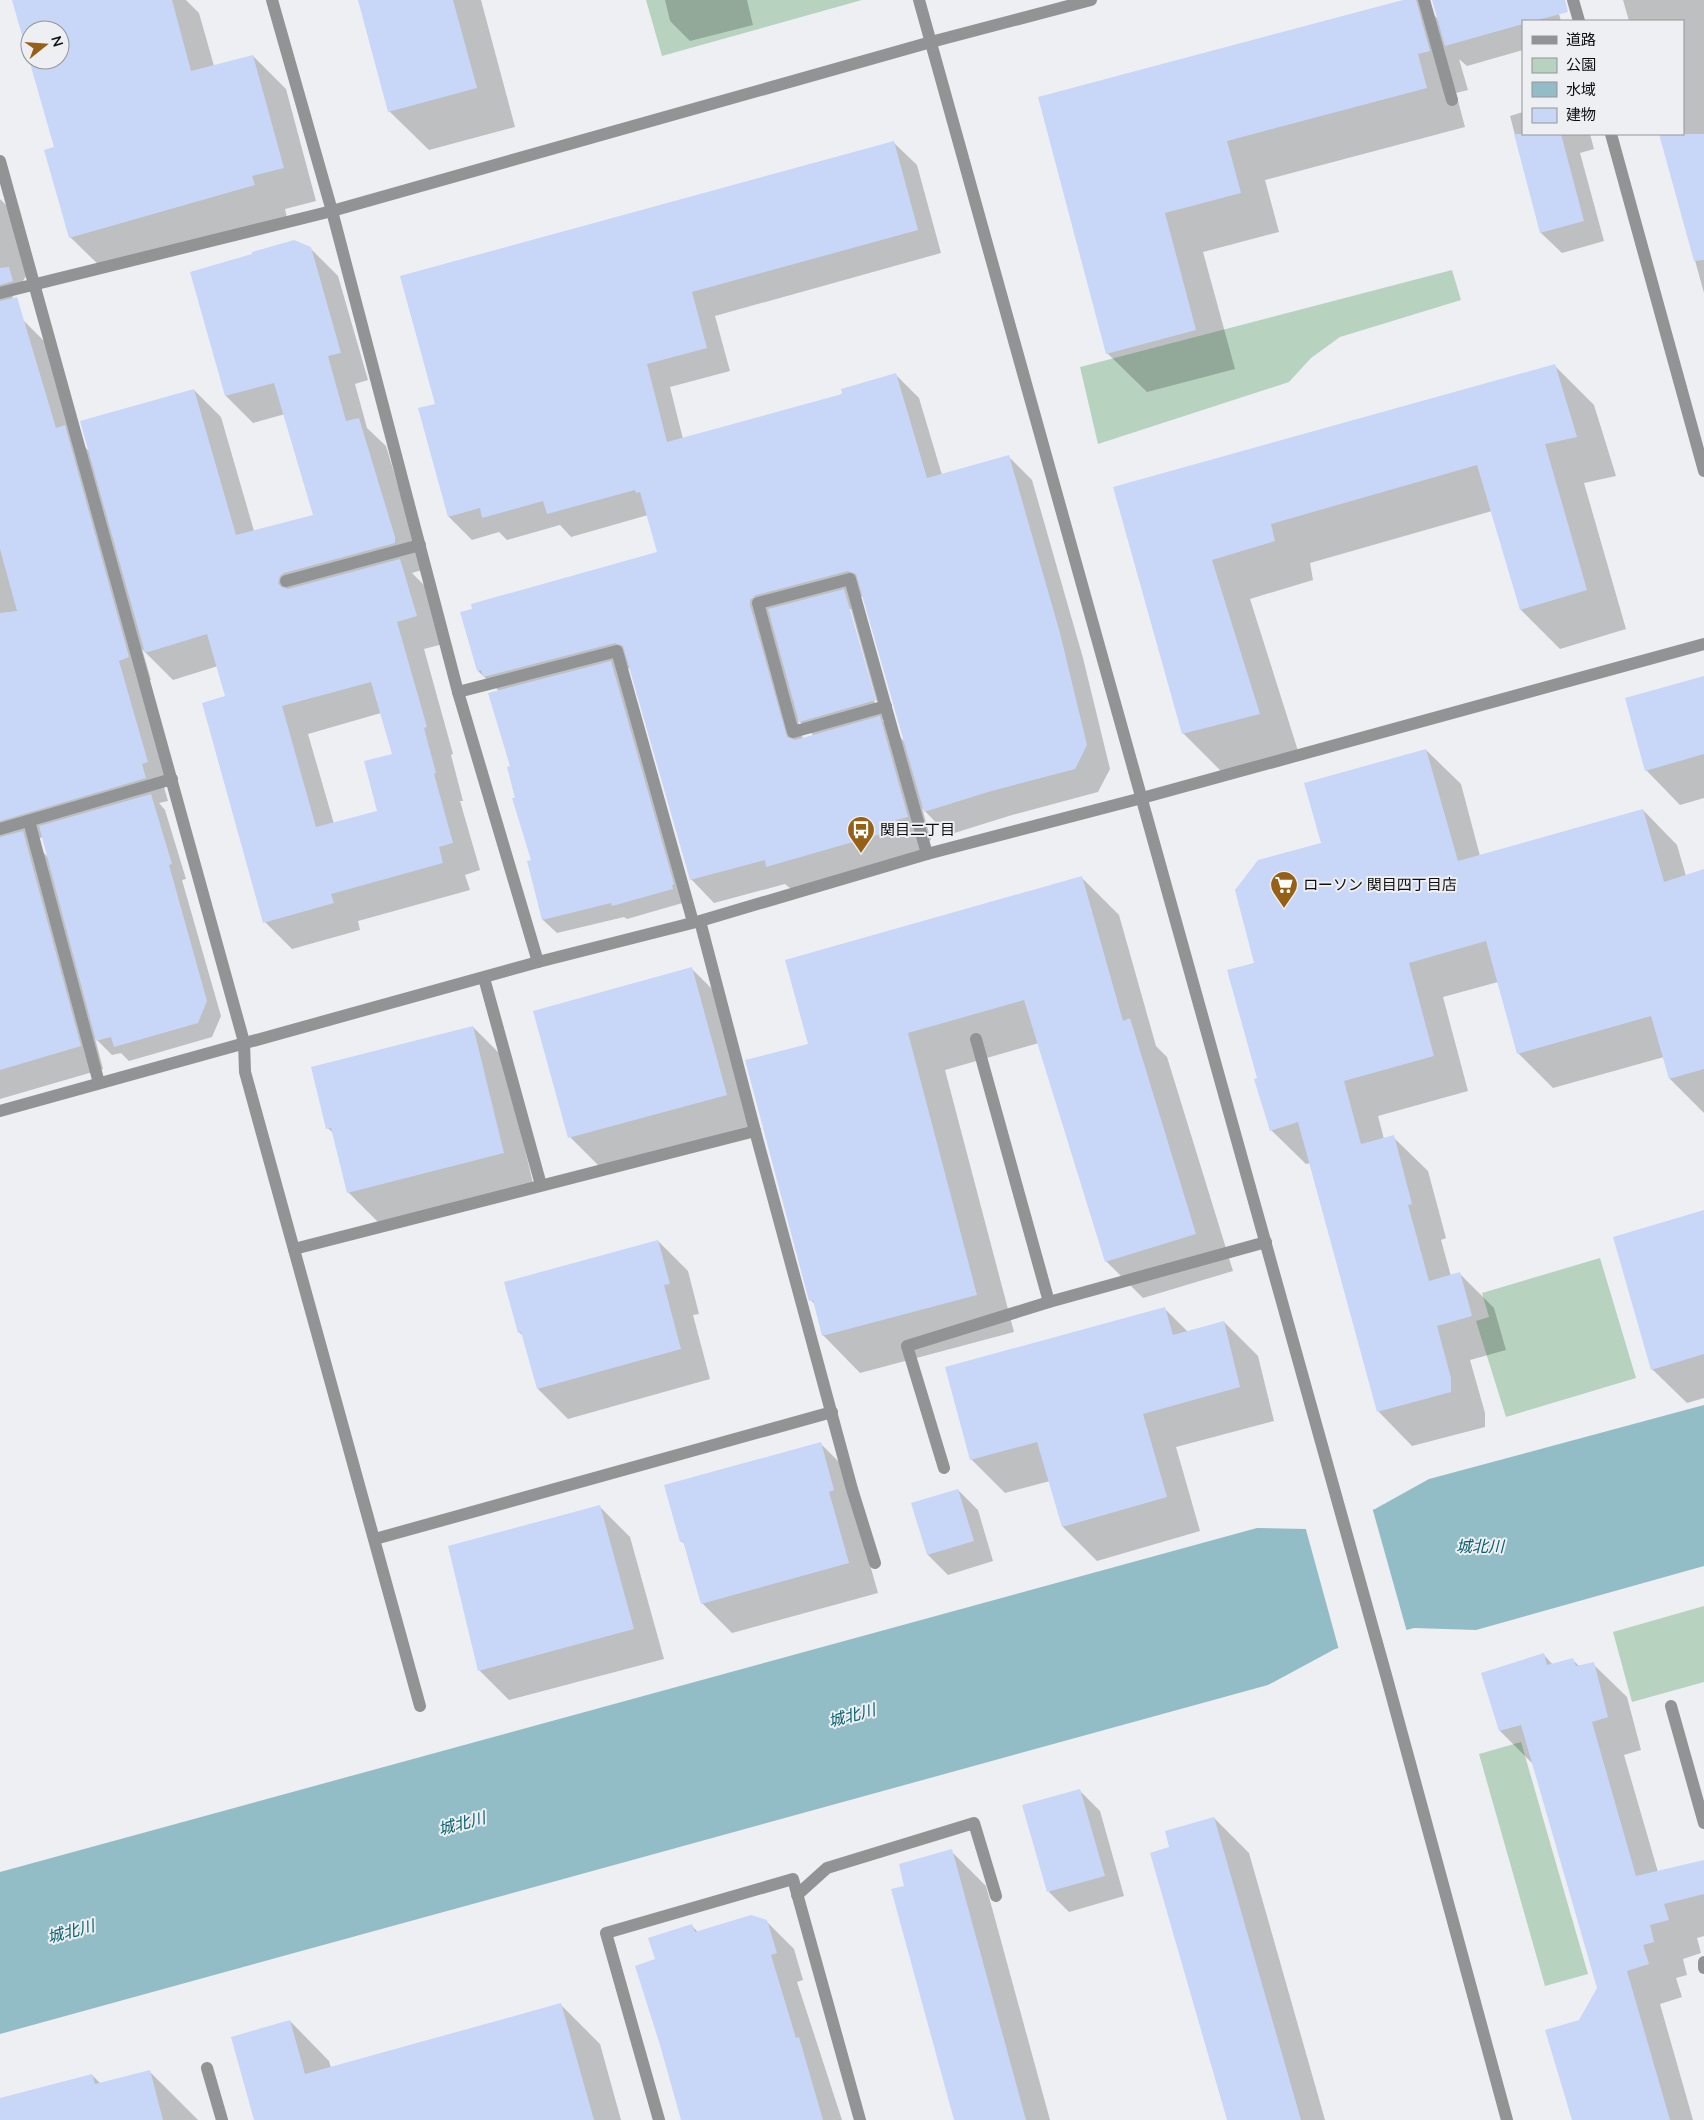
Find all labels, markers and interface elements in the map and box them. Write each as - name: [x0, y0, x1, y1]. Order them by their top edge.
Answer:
- north arrow: [20, 20, 70, 70]
- legend: [1522, 20, 1684, 135]
- text: 道路: [1566, 30, 1596, 50]
- text: N: [46, 34, 68, 49]
- text: 公園: [1566, 55, 1596, 75]
- text: 水域: [1566, 80, 1596, 100]
- text: 建物: [1566, 105, 1596, 125]
- bus stop icon: 関目二丁目: [846, 815, 876, 854]
- place label: 関目二丁目: [880, 820, 955, 840]
- supermarket icon: ローソン 関目四丁目店: [1269, 870, 1299, 909]
- place label: ローソン 関目四丁目店: [1303, 875, 1457, 895]
- water label: 城北川: [1456, 1536, 1506, 1558]
- water label: 城北川: [826, 1699, 880, 1733]
- water label: 城北川: [436, 1807, 490, 1841]
- water label: 城北川: [45, 1915, 99, 1949]

